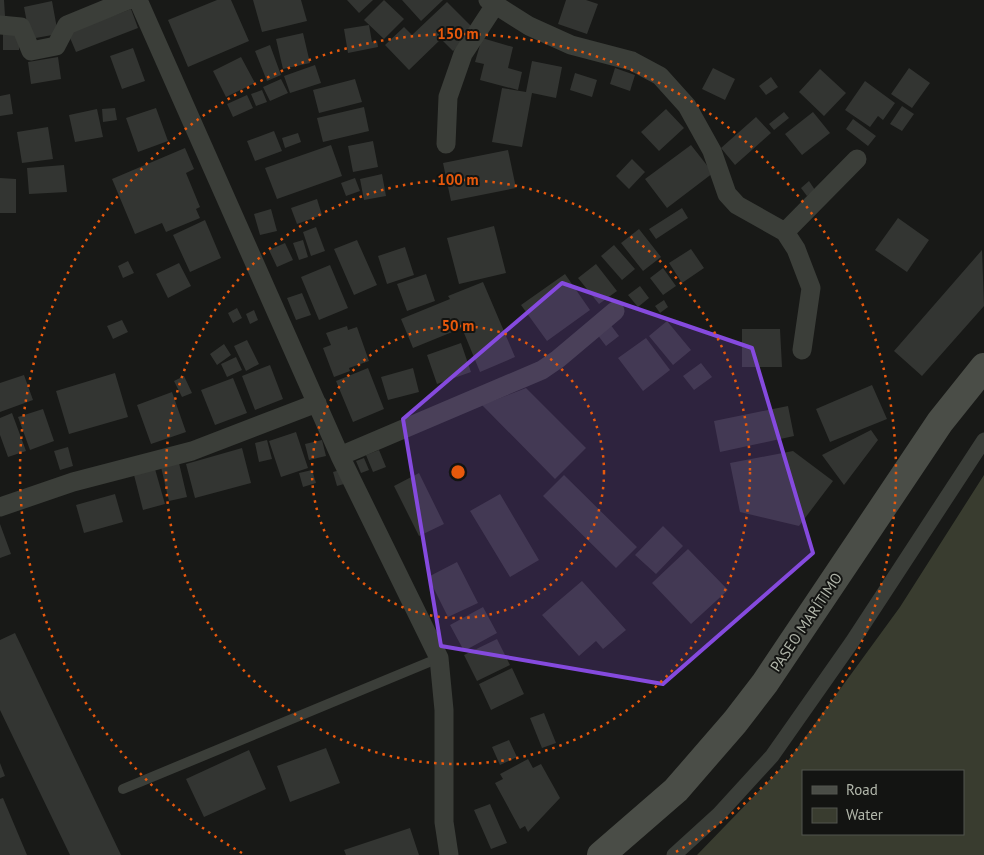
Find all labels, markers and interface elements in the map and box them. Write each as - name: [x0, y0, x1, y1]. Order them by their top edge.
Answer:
- text: 150 m: [437, 24, 479, 43]
- text: 100 m: [437, 170, 479, 189]
- text: 50 m: [442, 316, 474, 335]
- centre of rings: [449, 463, 467, 481]
- street label: PASEO MARÍTIMO: [766, 569, 846, 675]
- legend: [802, 770, 964, 835]
- text: Road: [846, 780, 878, 799]
- text: Water: [846, 805, 883, 824]

